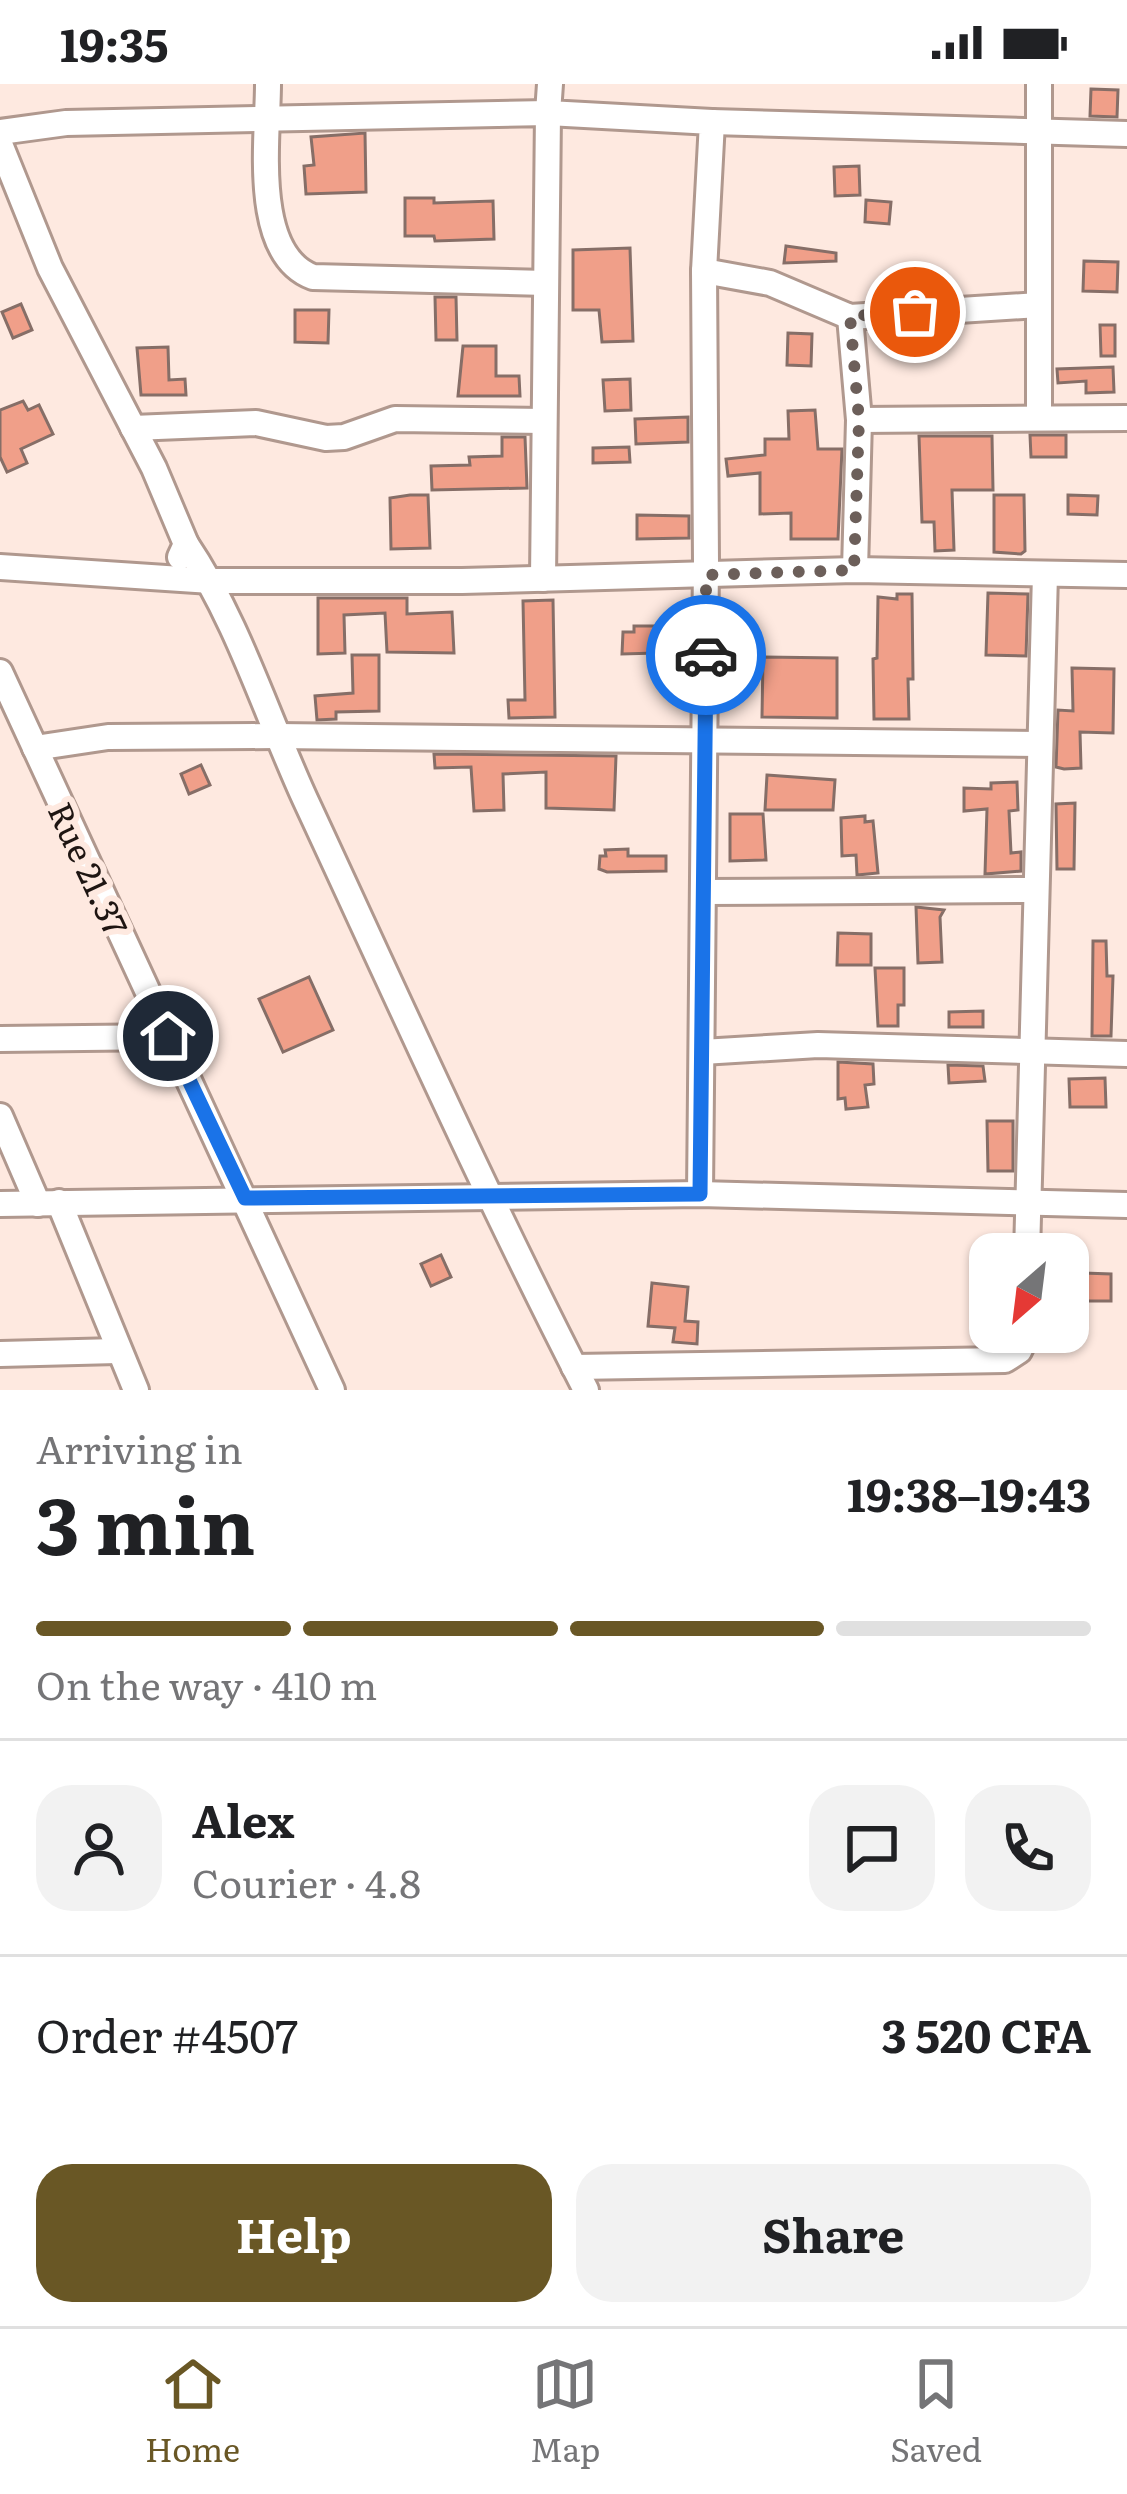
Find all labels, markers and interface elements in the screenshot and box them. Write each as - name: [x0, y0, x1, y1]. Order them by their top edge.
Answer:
- text: 19:35: [60, 9, 168, 76]
- pin: [864, 261, 966, 363]
- icon: bag: [882, 279, 948, 345]
- courier: [646, 595, 766, 715]
- icon: car: [673, 622, 739, 688]
- street label: Rue 21.37: [38, 793, 142, 943]
- pin: [117, 985, 219, 1087]
- icon: home: [135, 1003, 201, 1069]
- north arrow: [969, 1233, 1089, 1353]
- map controls: [969, 1233, 1089, 1353]
- text: Arriving in: [36, 1418, 243, 1476]
- text: 19:38–19:43: [847, 1459, 1091, 1526]
- text: 3 min: [36, 1463, 256, 1579]
- text: On the way · 410 m: [36, 1654, 377, 1712]
- button: person: [36, 1785, 162, 1911]
- text: Alex: [192, 1785, 294, 1852]
- button: chat: [809, 1785, 935, 1911]
- button: phone: [965, 1785, 1091, 1911]
- text: Courier · 4.8: [192, 1852, 421, 1910]
- text: Order #4507: [36, 2000, 298, 2067]
- text: 3 520 CFA: [881, 2000, 1091, 2067]
- button: Help: [36, 2164, 552, 2302]
- button: Share: [576, 2164, 1091, 2302]
- tab: Home: [145, 2351, 240, 2472]
- tab: Map: [530, 2351, 600, 2472]
- tab: Saved: [890, 2351, 982, 2472]

